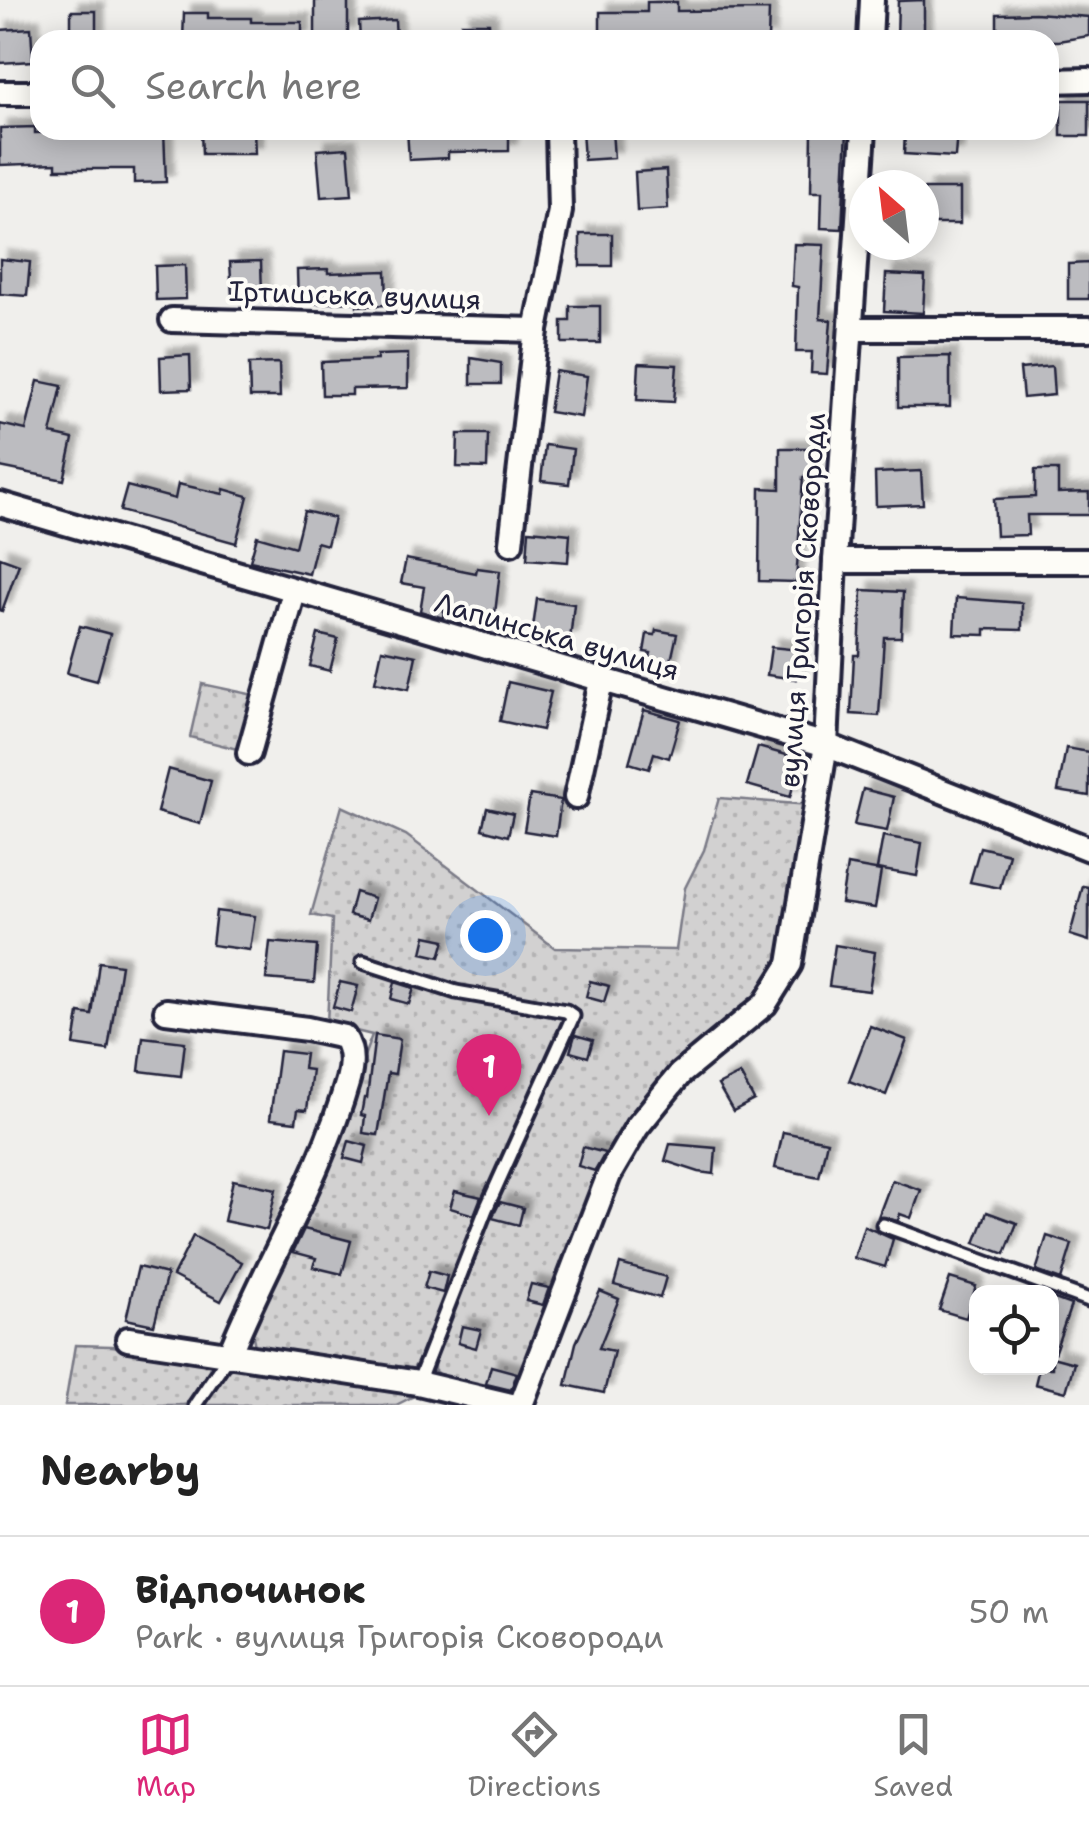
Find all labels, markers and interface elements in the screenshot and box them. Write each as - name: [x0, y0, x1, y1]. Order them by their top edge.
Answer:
- search box: [30, 30, 1059, 140]
- icon: search: [65, 58, 120, 113]
- text: Search here: [145, 60, 362, 111]
- north arrow: [849, 170, 939, 260]
- street label: Іртишська вулиця: [228, 272, 482, 318]
- street label: вулиця Григорія Сковороди: [770, 411, 834, 789]
- street label: Лапинська вулиця: [430, 583, 684, 689]
- your location: [460, 910, 511, 961]
- pin: 1: [456, 1034, 522, 1116]
- map controls: [969, 1285, 1059, 1375]
- button: locate: [969, 1285, 1059, 1375]
- text: Nearby: [40, 1442, 200, 1498]
- text: Відпочинок: [135, 1564, 366, 1615]
- text: 1: [65, 1590, 80, 1633]
- text: 50 m: [969, 1590, 1049, 1633]
- text: Park · вулиця Григорія Сковороди: [135, 1615, 664, 1658]
- tab: Map: [136, 1707, 196, 1805]
- tab: Directions: [468, 1707, 601, 1805]
- tab: Saved: [873, 1707, 953, 1805]

